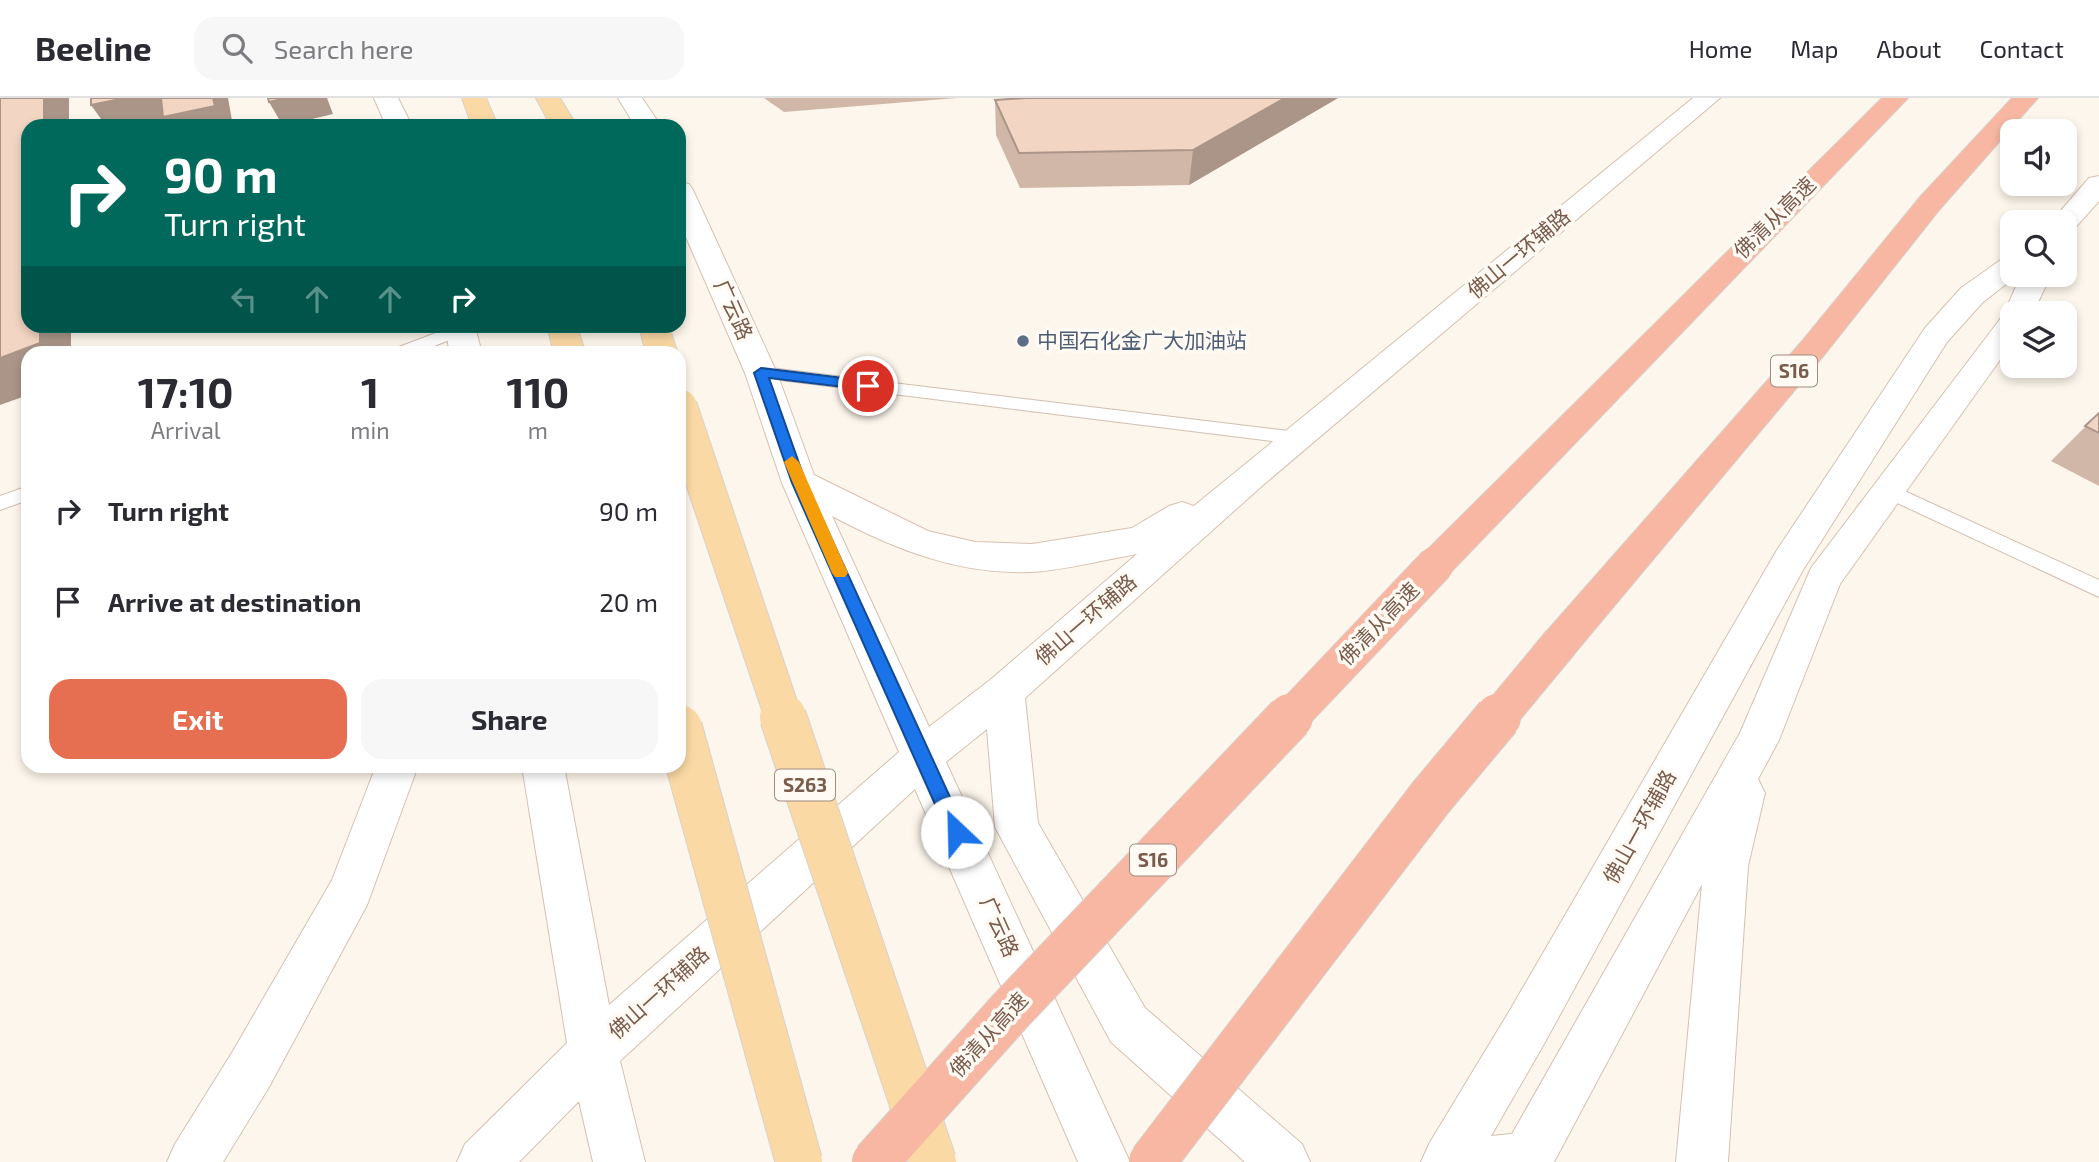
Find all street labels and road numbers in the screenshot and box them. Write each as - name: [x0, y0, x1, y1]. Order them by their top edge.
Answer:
- street label: 佛清从高速: [1728, 171, 1820, 263]
- street label: 佛山一环辅路: [1462, 203, 1574, 303]
- street label: 广云路: [710, 276, 759, 343]
- road number: S16: [1771, 356, 1817, 386]
- street label: 佛山一环辅路: [1029, 568, 1141, 670]
- street label: 佛清从高速: [1332, 577, 1423, 669]
- street label: 佛山一环辅路: [1597, 765, 1680, 887]
- road number: S263: [775, 770, 835, 800]
- road number: S16: [1130, 845, 1176, 876]
- street label: 广云路: [976, 893, 1025, 960]
- street label: 佛山一环辅路: [603, 940, 713, 1043]
- street label: 佛清从高速: [943, 987, 1032, 1081]

